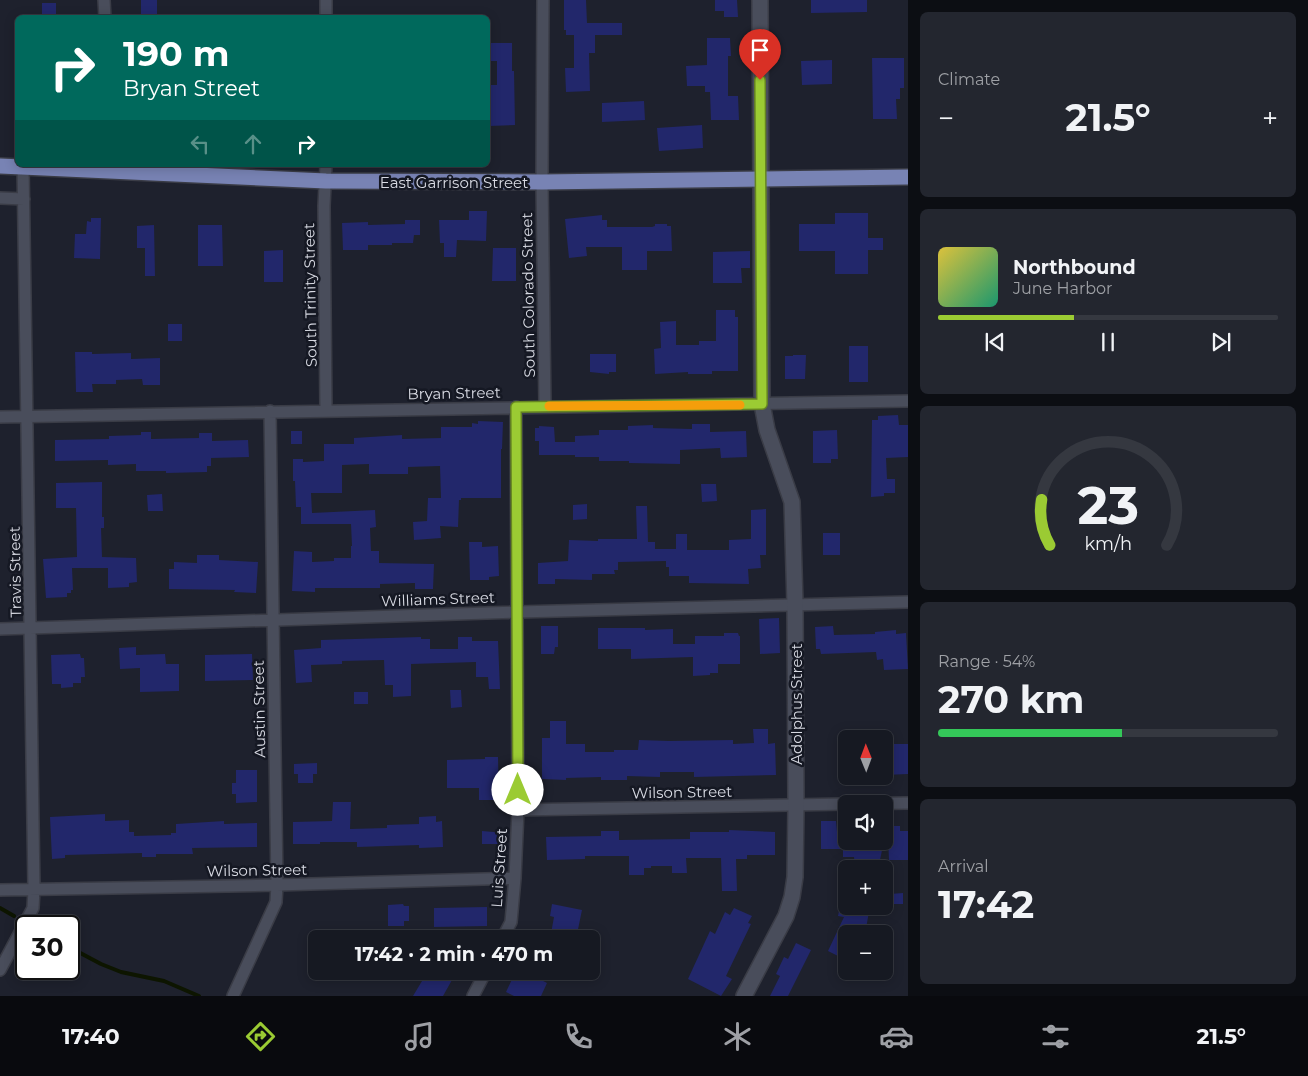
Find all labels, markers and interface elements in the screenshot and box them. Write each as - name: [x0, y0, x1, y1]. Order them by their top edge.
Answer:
- pin: [739, 29, 781, 80]
- text: 190 m: [123, 32, 229, 75]
- icon: right: [40, 35, 105, 100]
- icon: arrive: [746, 36, 774, 64]
- text: Climate: [938, 70, 1000, 89]
- text: Bryan Street: [123, 75, 260, 102]
- text: 21.5°: [1065, 94, 1151, 141]
- text: −: [938, 101, 954, 135]
- text: +: [1262, 101, 1278, 135]
- icon: left: [186, 130, 214, 158]
- icon: ahead: [239, 130, 267, 158]
- icon: right: [292, 130, 320, 158]
- street label: East Garrison Street: [380, 173, 528, 192]
- street label: South Colorado Street: [517, 212, 539, 378]
- street label: South Trinity Street: [299, 223, 321, 367]
- text: Northbound: [1013, 256, 1136, 279]
- text: June Harbor: [1013, 279, 1112, 298]
- icon: previous: [981, 328, 1009, 356]
- icon: pause: [1094, 328, 1122, 356]
- icon: next: [1207, 328, 1235, 356]
- street label: Bryan Street: [407, 383, 501, 403]
- text: 23: [1077, 474, 1139, 537]
- street label: Travis Street: [5, 526, 25, 618]
- text: km/h: [1084, 533, 1132, 554]
- street label: Williams Street: [381, 588, 495, 610]
- street label: Adolphus Street: [787, 643, 806, 765]
- text: Range · 54%: [938, 652, 1035, 671]
- street label: Austin Street: [249, 660, 269, 758]
- text: 270 km: [938, 676, 1084, 723]
- north arrow: [838, 730, 892, 785]
- map controls: [838, 730, 893, 980]
- position arrow: [491, 763, 543, 815]
- street label: Wilson Street: [632, 782, 732, 802]
- button: sound: [838, 795, 893, 850]
- street label: Luis Street: [487, 828, 511, 908]
- text: Arrival: [938, 857, 988, 876]
- street label: Wilson Street: [207, 860, 307, 880]
- button: +: [838, 860, 893, 915]
- text: 17:42: [938, 881, 1034, 928]
- speed limit sign: 30: [15, 915, 80, 980]
- button: −: [838, 925, 893, 980]
- text: 17:42 · 2 min · 470 m: [355, 943, 553, 966]
- icon: directions: [243, 1019, 278, 1054]
- icon: music: [402, 1019, 437, 1054]
- icon: phone: [561, 1019, 596, 1054]
- icon: climate: [720, 1019, 755, 1054]
- icon: car: [879, 1019, 914, 1054]
- icon: filters: [1038, 1019, 1073, 1054]
- text: 17:40: [62, 1023, 120, 1050]
- text: 21.5°: [1197, 1023, 1246, 1050]

